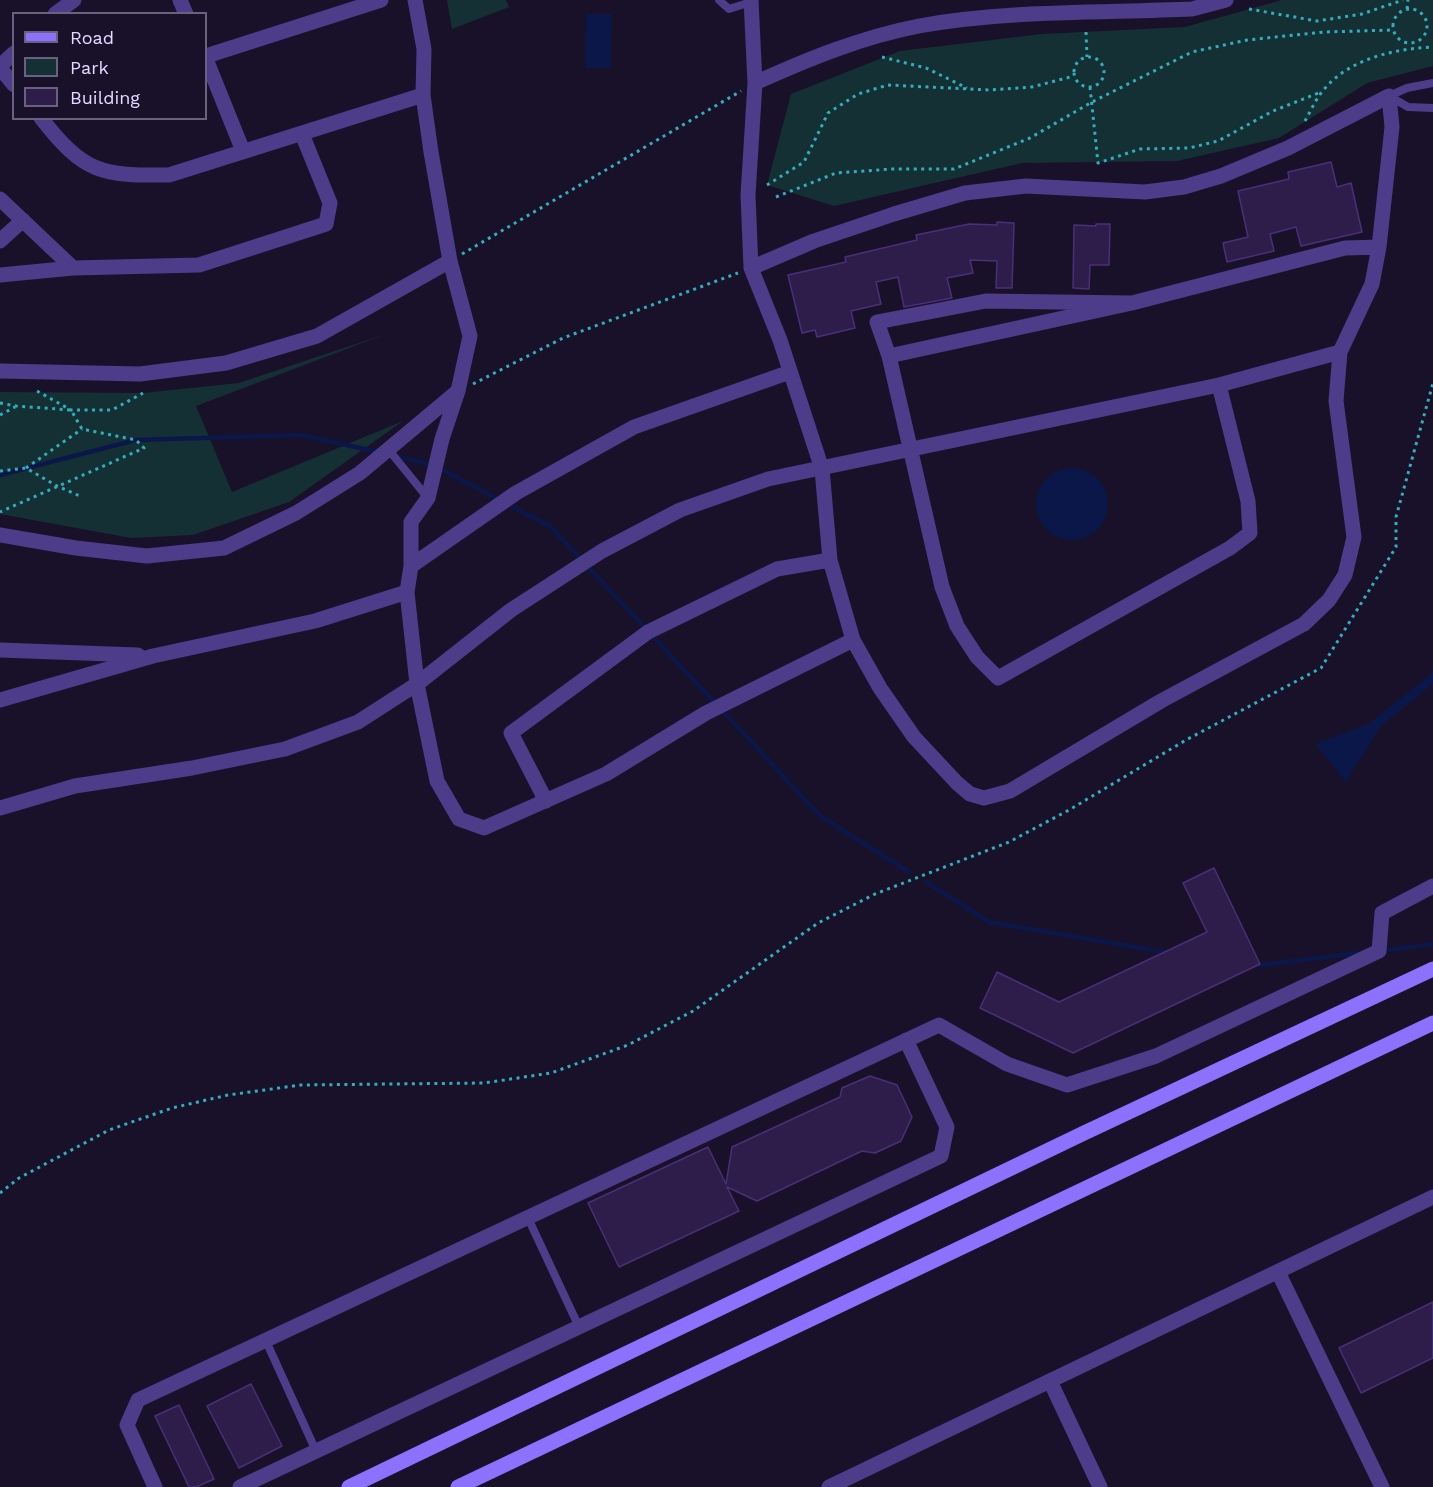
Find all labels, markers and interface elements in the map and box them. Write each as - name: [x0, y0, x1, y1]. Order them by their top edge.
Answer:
- legend: [12, 12, 207, 120]
- text: Road: [70, 27, 114, 48]
- text: Park: [70, 57, 109, 78]
- text: Building: [70, 87, 140, 108]

